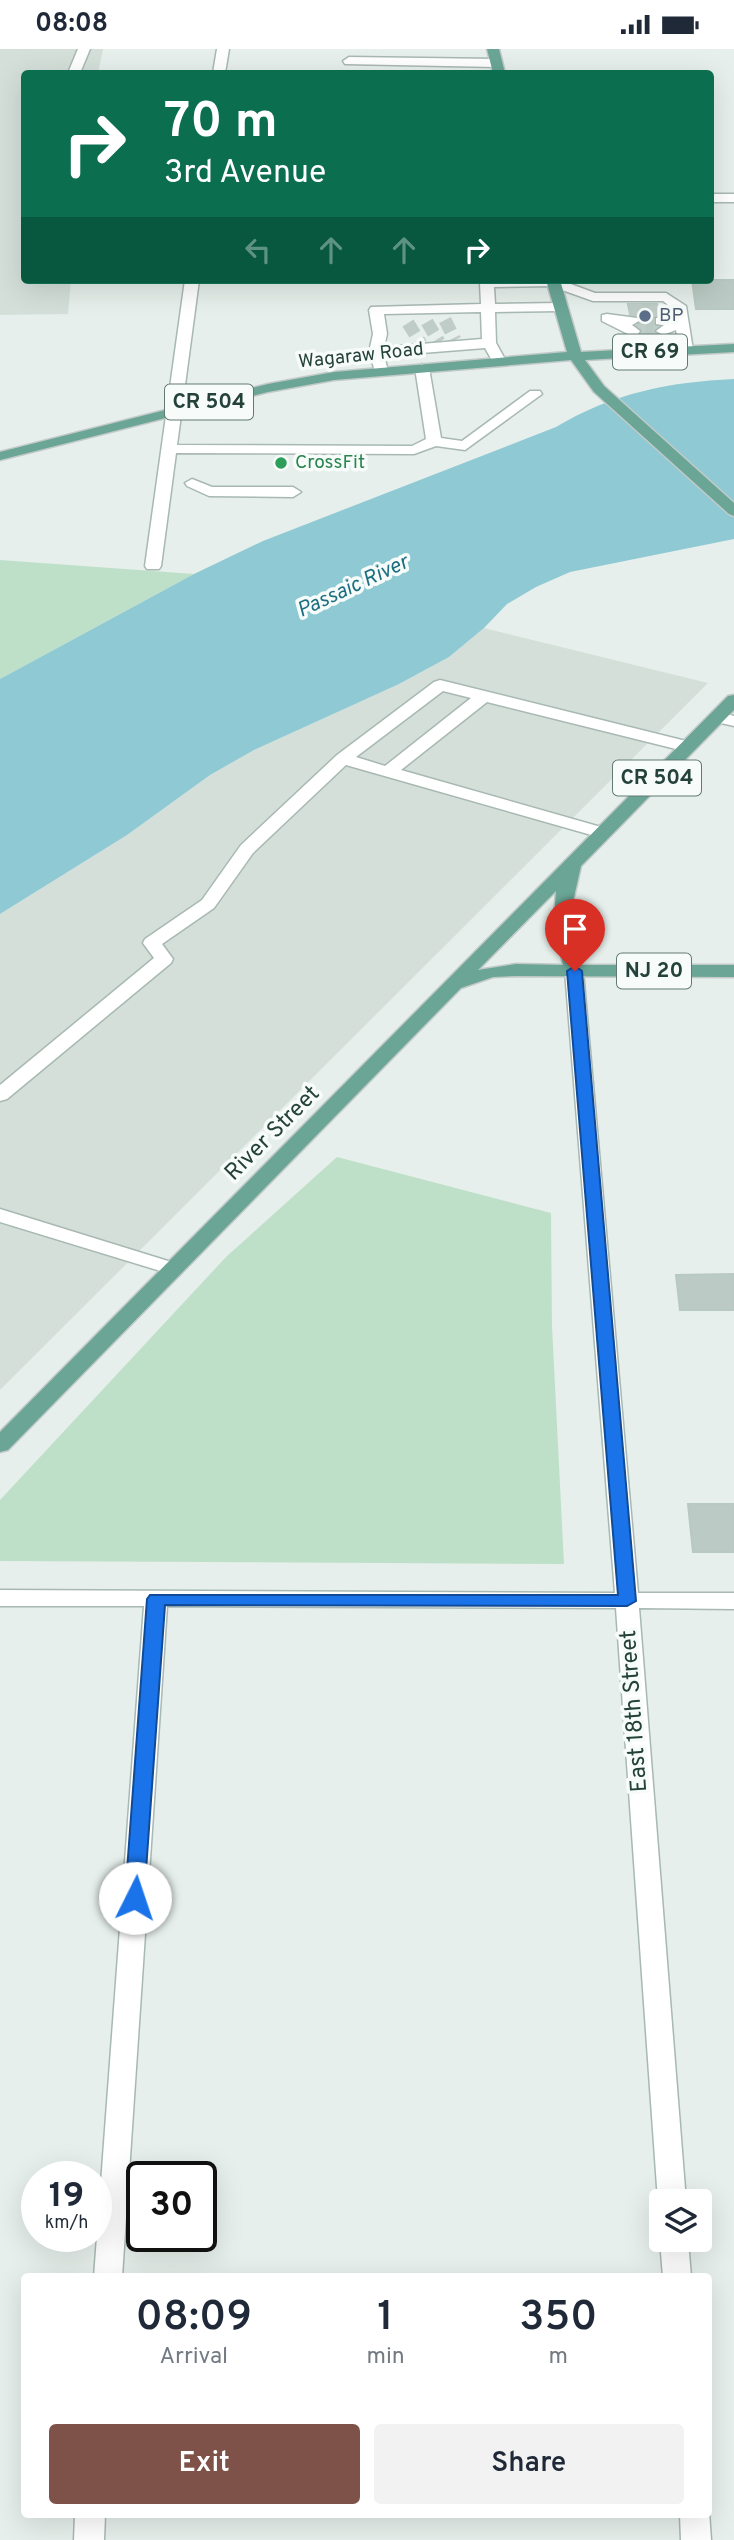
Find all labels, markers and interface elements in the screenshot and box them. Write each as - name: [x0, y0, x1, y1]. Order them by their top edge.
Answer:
- text: 08:08: [35, 8, 108, 41]
- text: 70 m: [164, 93, 278, 155]
- icon: right: [49, 98, 140, 189]
- text: 3rd Avenue: [164, 154, 326, 194]
- icon: left: [239, 231, 277, 269]
- icon: ahead: [312, 231, 350, 269]
- icon: ahead: [385, 231, 423, 269]
- icon: right: [458, 231, 496, 269]
- place label: BP: [659, 304, 683, 328]
- marker: BP: [637, 308, 653, 324]
- road number: CR 69: [613, 335, 687, 369]
- street label: Wagaraw Road: [297, 337, 425, 375]
- road number: CR 504: [165, 385, 253, 419]
- place label: CrossFit: [295, 451, 365, 475]
- marker: CrossFit: [273, 455, 289, 471]
- water label: Passaic River: [293, 549, 415, 625]
- road number: CR 504: [613, 761, 701, 795]
- pin: [545, 899, 605, 971]
- icon: arrive: [556, 910, 594, 948]
- road number: NJ 20: [617, 953, 691, 989]
- street label: River Street: [219, 1080, 327, 1188]
- street label: East 18th Street: [615, 1629, 655, 1793]
- position arrow: [98, 1861, 172, 1935]
- speed limit sign: 30: [126, 2161, 217, 2252]
- text: 19: [49, 2175, 84, 2219]
- map controls: [649, 2189, 712, 2252]
- button: layers: [649, 2189, 712, 2252]
- text: km/h: [45, 2212, 88, 2235]
- text: 08:09: [135, 2292, 252, 2345]
- text: 1: [377, 2292, 394, 2345]
- text: 350: [519, 2292, 598, 2345]
- text: Arrival: [159, 2343, 228, 2372]
- text: min: [366, 2343, 405, 2372]
- text: m: [549, 2343, 568, 2372]
- button: Exit: [49, 2424, 360, 2504]
- button: Share: [374, 2424, 684, 2504]

